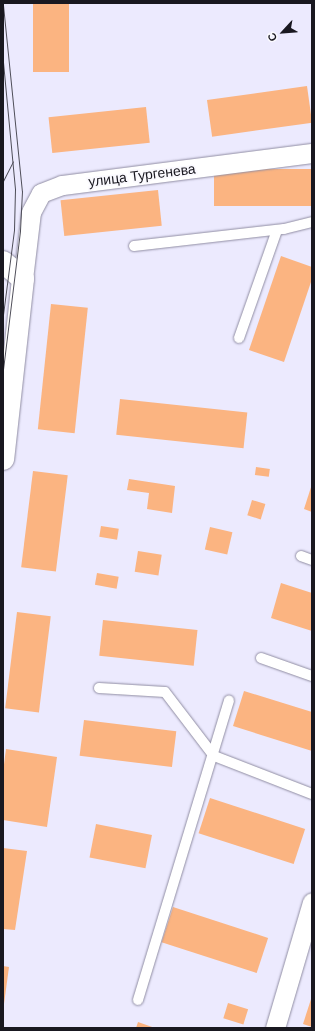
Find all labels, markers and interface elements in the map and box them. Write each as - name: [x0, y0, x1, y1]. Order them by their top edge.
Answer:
- north arrow: [263, 12, 303, 52]
- text: С: [264, 31, 280, 44]
- street label: улица Тургенева: [87, 160, 197, 190]

